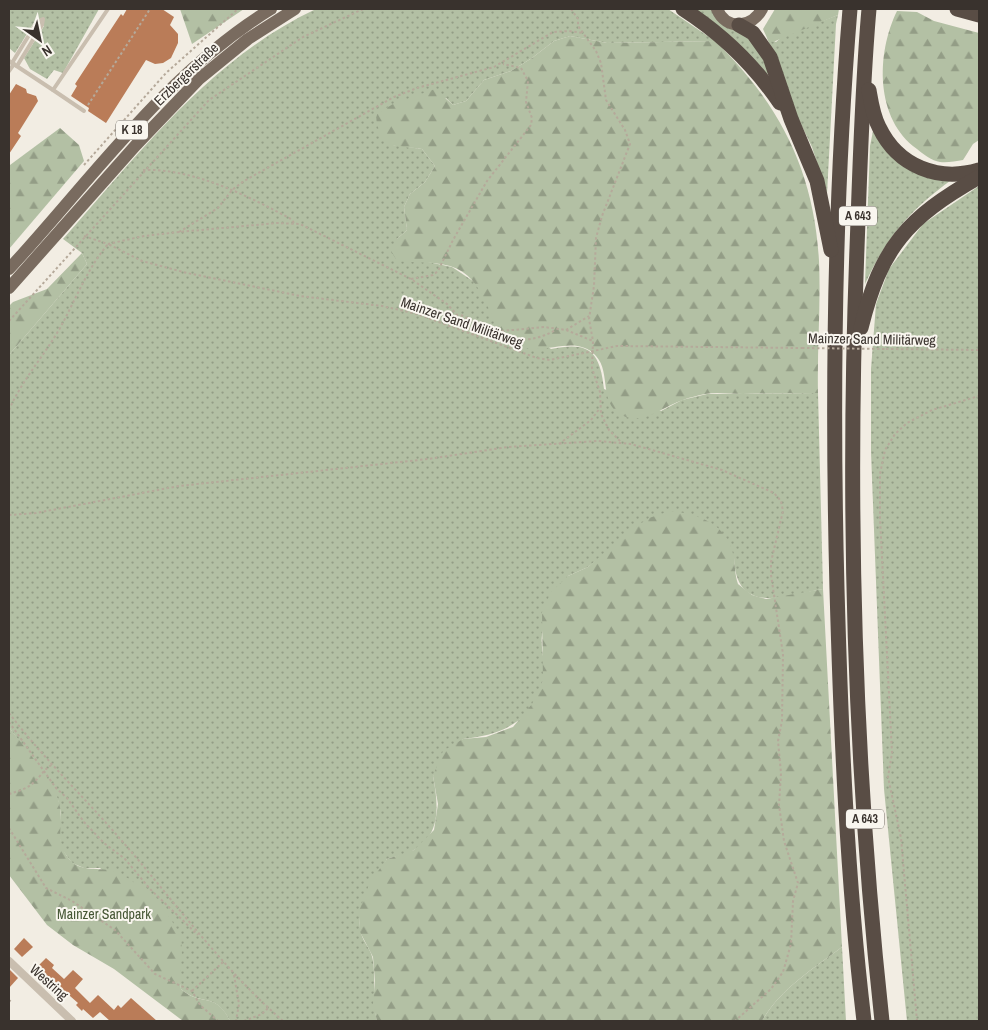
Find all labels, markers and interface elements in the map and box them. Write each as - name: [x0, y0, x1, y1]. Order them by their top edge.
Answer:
- north arrow: [15, 15, 65, 65]
- street label: Erzbergerstraße: [150, 39, 222, 109]
- text: N: [39, 41, 55, 61]
- road number: K 18: [116, 120, 148, 140]
- road number: A 643: [839, 207, 877, 226]
- street label: Mainzer Sand Militärweg: [399, 293, 526, 351]
- street label: Mainzer Sand Militärweg: [808, 329, 937, 349]
- road number: A 643: [846, 810, 884, 829]
- park label: Mainzer Sandpark: [57, 905, 151, 923]
- street label: Westring: [26, 960, 72, 1004]

